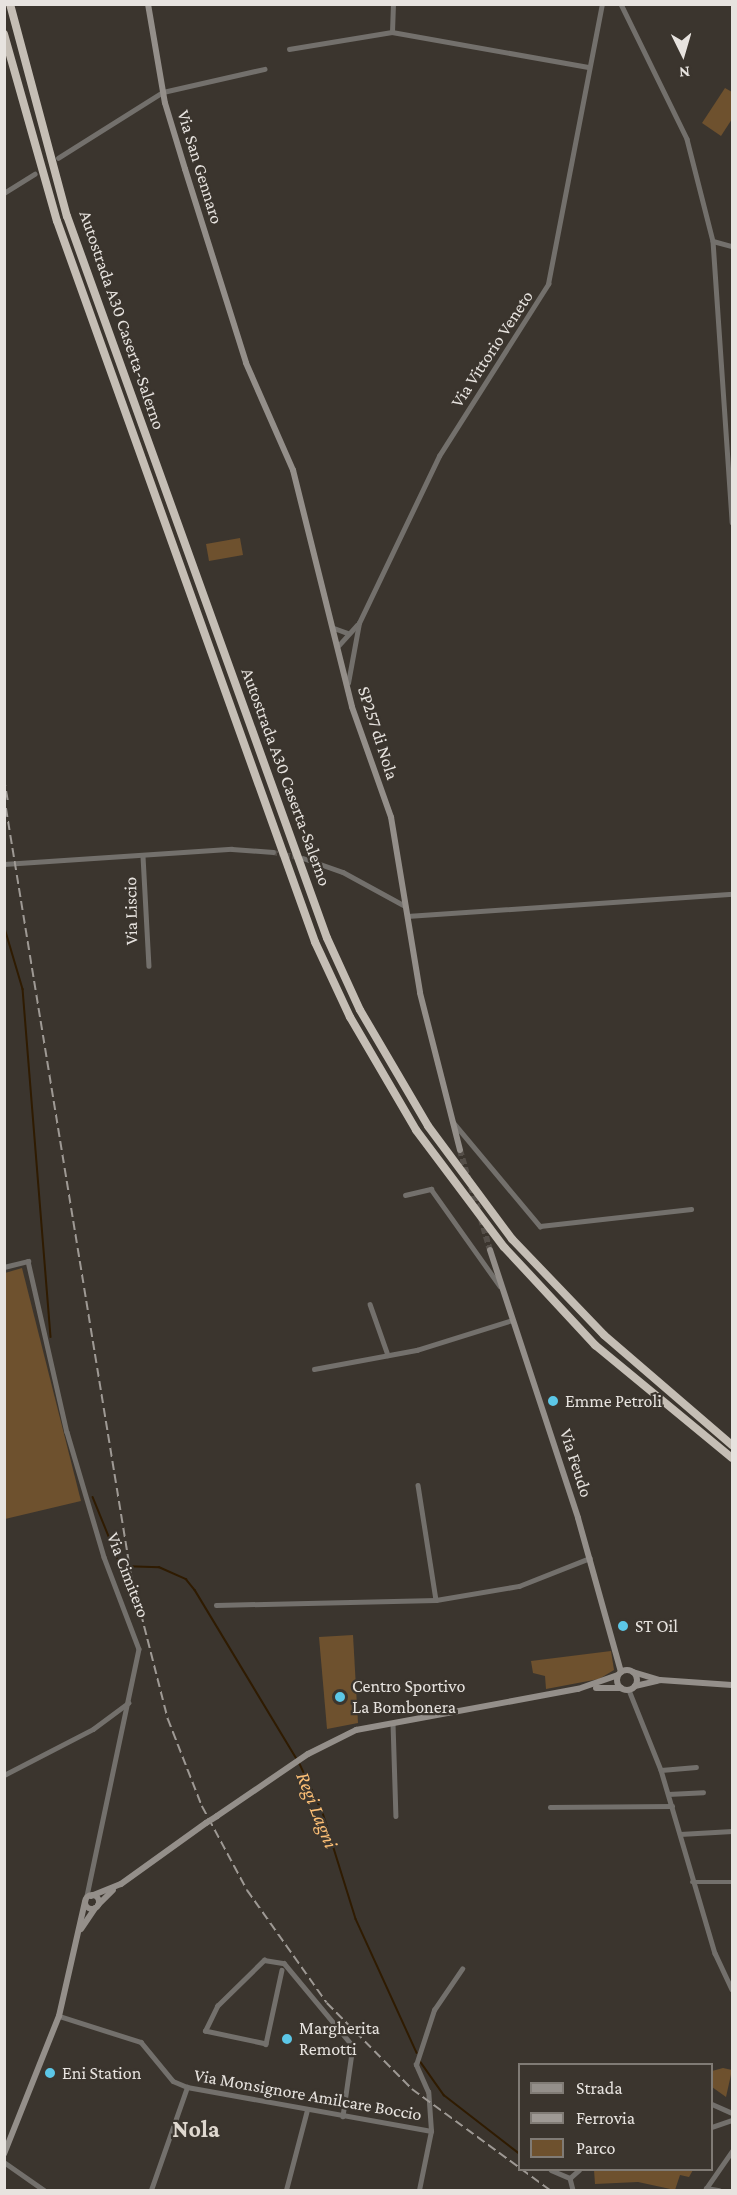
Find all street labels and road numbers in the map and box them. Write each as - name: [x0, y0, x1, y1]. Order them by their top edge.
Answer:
- street label: Via San Gennaro: [172, 107, 228, 227]
- street label: Autostrada A30 Caserta-Salerno: [74, 208, 170, 432]
- street label: Via Vittorio Veneto: [446, 287, 538, 411]
- street label: Autostrada A30 Caserta-Salerno: [236, 665, 336, 889]
- street label: SP257 di Nola: [353, 684, 403, 782]
- street label: Via Liscio: [120, 877, 142, 945]
- street label: Via Feudo: [555, 1426, 597, 1500]
- street label: Via Cimitero: [102, 1529, 154, 1621]
- street label: Via Monsignore Amilcare Boccio: [192, 2064, 424, 2126]

